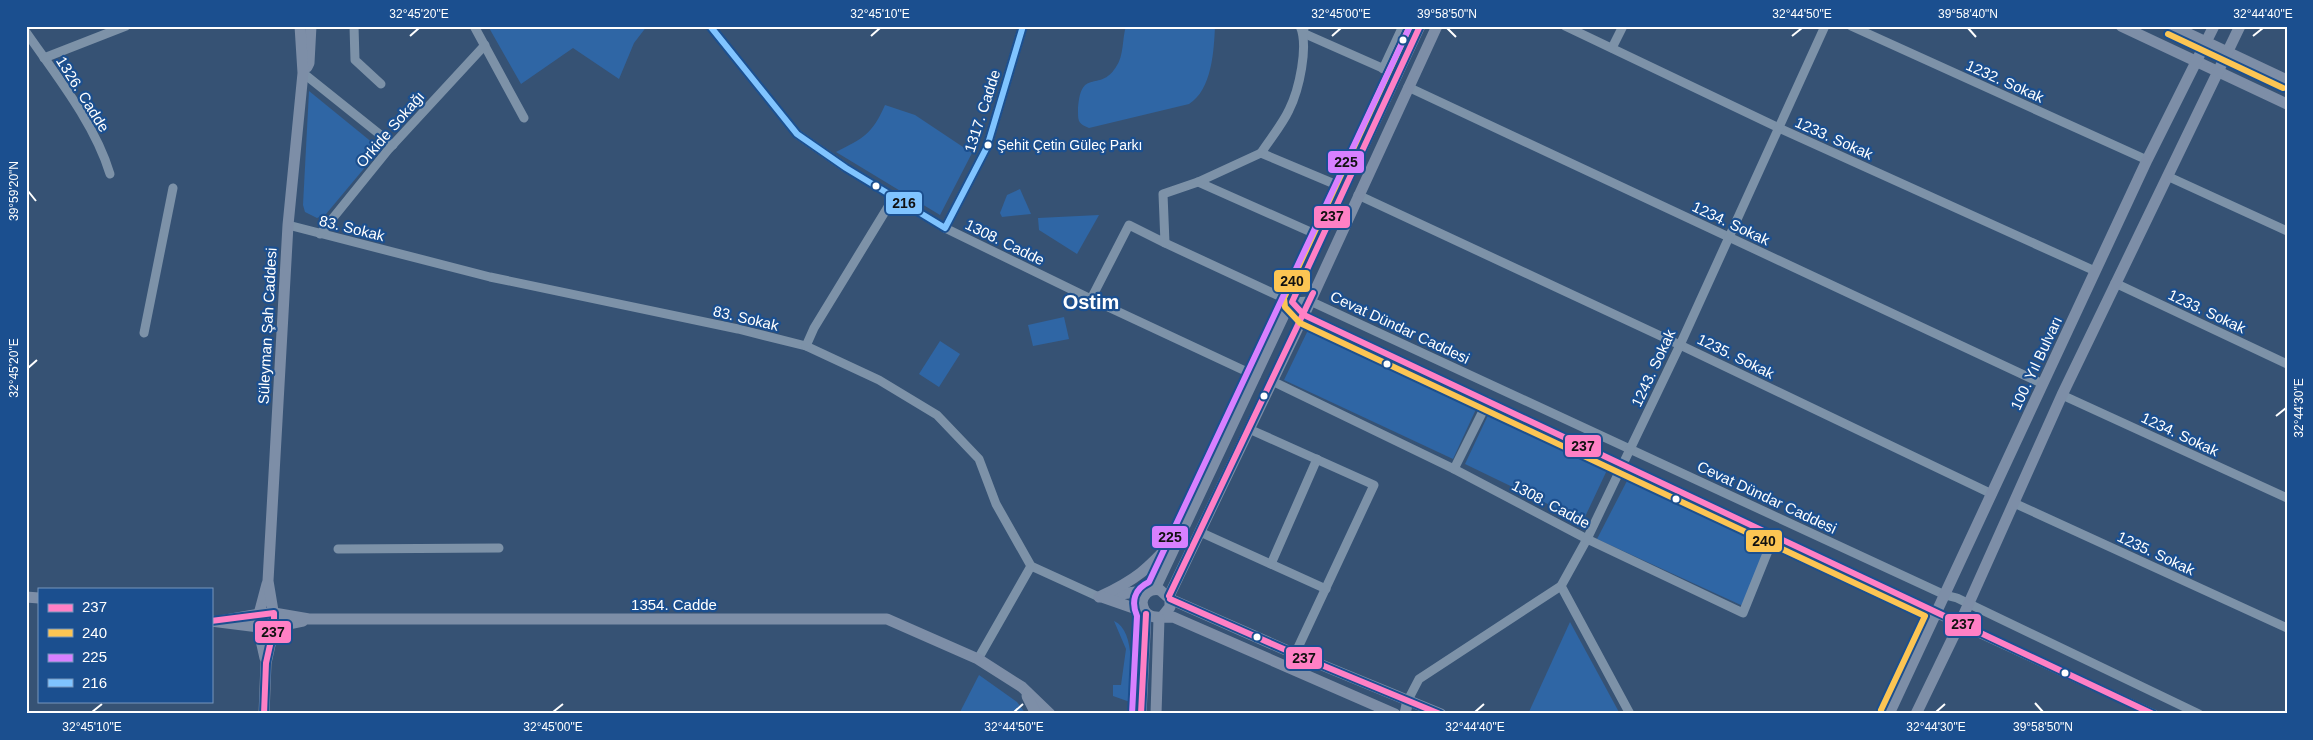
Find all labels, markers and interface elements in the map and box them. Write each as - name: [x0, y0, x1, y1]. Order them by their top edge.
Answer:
- text: 32°45'20"E: [389, 7, 449, 21]
- text: 32°45'10"E: [850, 7, 910, 21]
- text: 32°45'00"E: [1311, 7, 1371, 21]
- text: 39°58'50"N: [1417, 7, 1477, 21]
- text: 32°44'50"E: [1772, 7, 1832, 21]
- text: 39°58'40"N: [1938, 7, 1998, 21]
- text: 32°44'40"E: [2233, 7, 2293, 21]
- unlabelled marker: [1398, 35, 1408, 45]
- street label: 1326. Cadde: [53, 53, 113, 135]
- street label: 1232. Sokak: [1963, 56, 2047, 106]
- street label: 1317. Cadde: [961, 68, 1003, 154]
- street label: Orkide Sokağı: [352, 88, 428, 170]
- street label: 1233. Sokak: [1792, 113, 1876, 163]
- place label: Şehit Çetin Güleç Parkı: [997, 137, 1143, 153]
- marker: Şehit Çetin Güleç Parkı: [983, 140, 993, 150]
- line badge: 225: [1327, 150, 1365, 174]
- text: 225: [1334, 154, 1358, 170]
- text: 39°59'20"N: [7, 161, 21, 221]
- unlabelled marker: [871, 181, 881, 191]
- line badge: 216: [885, 191, 923, 215]
- text: 216: [892, 195, 916, 211]
- street label: 1234. Sokak: [1690, 198, 1773, 249]
- line badge: 237: [1313, 205, 1351, 229]
- text: 237: [1320, 208, 1344, 224]
- street label: 83. Sokak: [318, 212, 387, 244]
- street label: 1308. Cadde: [963, 216, 1047, 268]
- street label: Süleyman Şah Caddesi: [254, 247, 280, 405]
- line badge: 240: [1273, 269, 1311, 293]
- text: 240: [1280, 273, 1304, 289]
- street label: 1233. Sokak: [2166, 286, 2249, 337]
- street label: Cevat Dündar Caddesi: [1328, 287, 1472, 367]
- district label: Ostim: [1063, 291, 1119, 313]
- street label: 83. Sokak: [712, 302, 781, 334]
- street label: 100. Yıl Bulvarı: [2007, 313, 2065, 413]
- street label: 1243. Sokak: [1628, 326, 1679, 409]
- street label: 1235. Sokak: [1695, 330, 1778, 382]
- text: 32°45'20"E: [7, 338, 21, 398]
- unlabelled marker: [1382, 359, 1392, 369]
- text: 32°44'30"E: [2292, 378, 2306, 438]
- unlabelled marker: [1259, 391, 1269, 401]
- street label: 1234. Sokak: [2139, 409, 2222, 460]
- line badge: 237: [1564, 434, 1602, 458]
- text: 237: [1571, 438, 1595, 454]
- street label: Cevat Dündar Caddesi: [1695, 457, 1839, 537]
- street label: 1308. Cadde: [1509, 476, 1593, 532]
- unlabelled marker: [1671, 494, 1681, 504]
- line badge: 225: [1151, 525, 1189, 549]
- street label: 1235. Sokak: [2115, 528, 2198, 579]
- text: 225: [1158, 529, 1182, 545]
- line badge: 240: [1745, 529, 1783, 553]
- text: 240: [1752, 533, 1776, 549]
- legend: [38, 588, 212, 702]
- street label: 1354. Cadde: [631, 596, 717, 613]
- text: 237: [82, 598, 107, 615]
- line badge: 237: [1944, 613, 1982, 637]
- text: 237: [1951, 616, 1975, 632]
- line badge: 237: [254, 620, 292, 644]
- text: 240: [82, 624, 107, 641]
- text: 237: [261, 624, 285, 640]
- unlabelled marker: [1252, 632, 1262, 642]
- line badge: 237: [1285, 646, 1323, 670]
- text: 225: [82, 648, 107, 665]
- text: 237: [1292, 650, 1316, 666]
- unlabelled marker: [2060, 668, 2070, 678]
- text: 216: [82, 674, 107, 691]
- text: 32°45'10"E: [62, 720, 122, 734]
- text: 32°45'00"E: [523, 720, 583, 734]
- text: 32°44'50"E: [984, 720, 1044, 734]
- text: 32°44'40"E: [1445, 720, 1505, 734]
- text: 32°44'30"E: [1906, 720, 1966, 734]
- text: 39°58'50"N: [2013, 720, 2073, 734]

